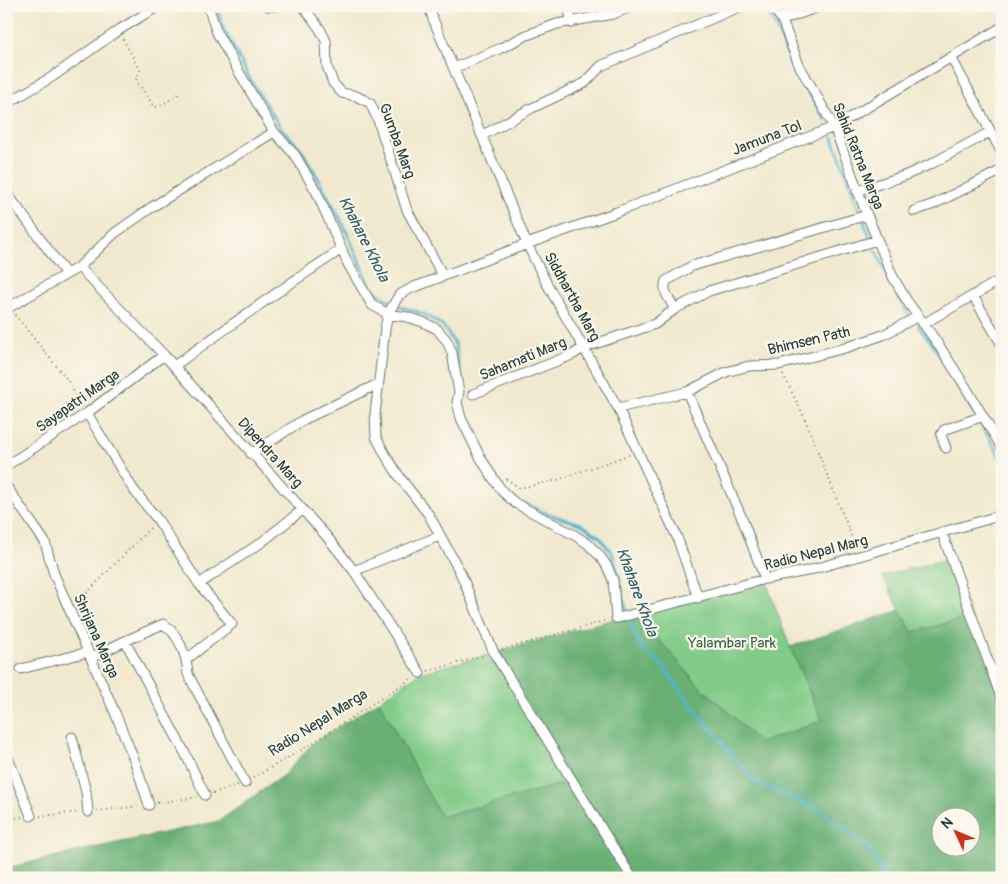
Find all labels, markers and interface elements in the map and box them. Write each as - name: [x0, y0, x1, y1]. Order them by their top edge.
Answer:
- street label: Sahid Ratna Marga: [828, 100, 888, 212]
- street label: Gumba Marg: [375, 101, 419, 181]
- street label: Jamuna Tol: [730, 116, 804, 160]
- water label: Khahare Khola: [334, 193, 395, 286]
- street label: Siddhartha Marg: [540, 249, 604, 345]
- street label: Bhimsen Path: [766, 322, 852, 360]
- street label: Sahamati Marg: [477, 333, 569, 385]
- street label: Sayapatri Marga: [33, 365, 123, 437]
- street label: Dipendra Marg: [233, 414, 307, 492]
- street label: Radio Nepal Marg: [762, 531, 870, 575]
- water label: Khahare Khola: [612, 545, 663, 641]
- street label: Shrijana Marga: [69, 591, 123, 681]
- park label: Yalambar Park: [687, 634, 777, 653]
- street label: Radio Nepal Marga: [265, 685, 371, 761]
- north arrow: [930, 806, 980, 856]
- text: N: [938, 814, 956, 833]

